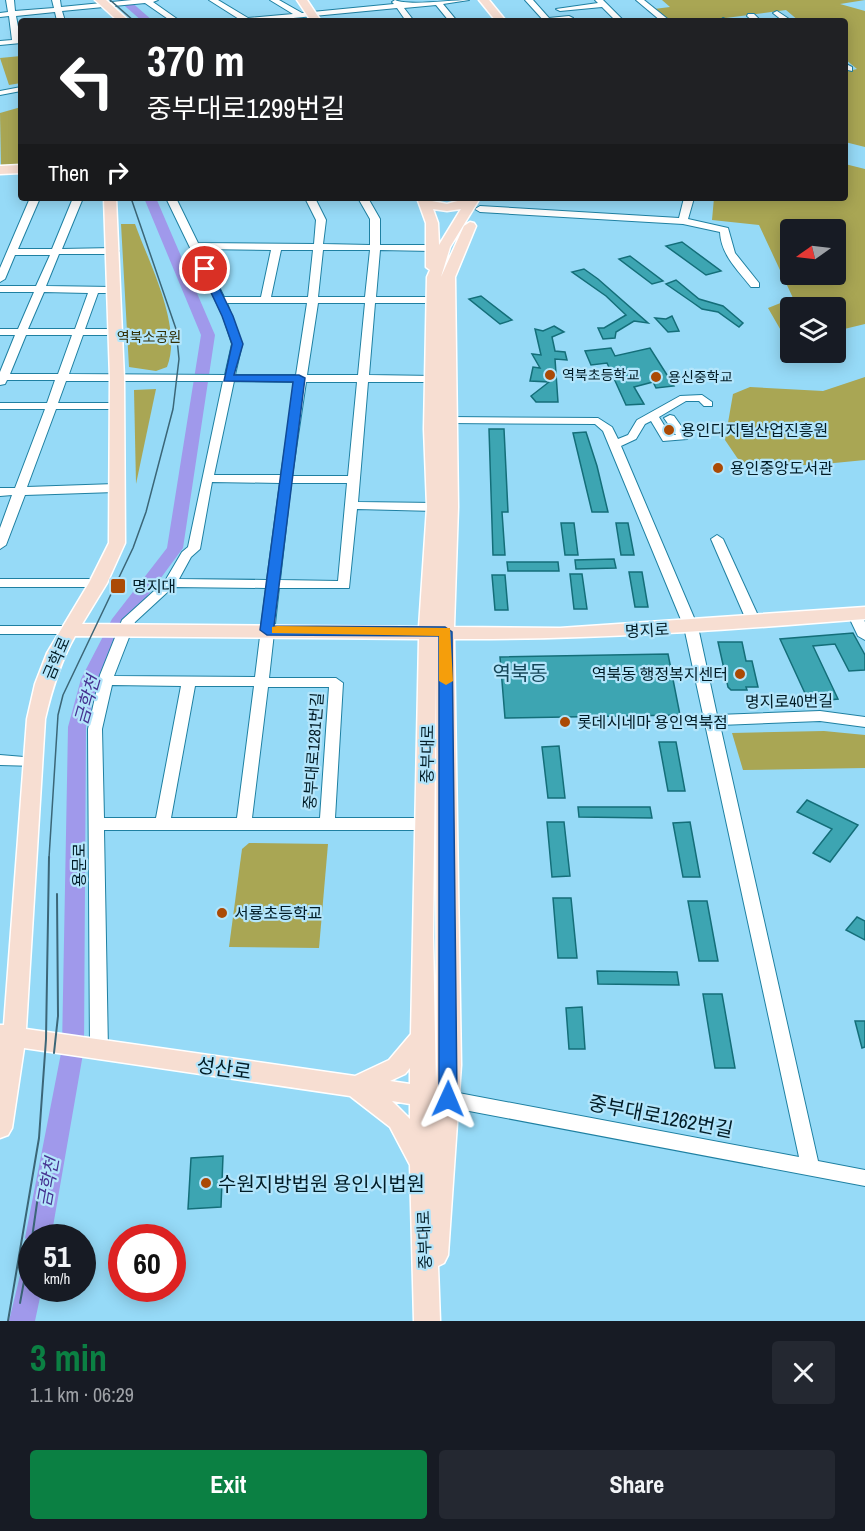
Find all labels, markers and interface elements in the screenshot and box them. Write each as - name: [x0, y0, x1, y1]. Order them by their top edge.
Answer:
- text: 370 m: [147, 33, 245, 89]
- icon: left: [48, 42, 126, 120]
- text: 중부대로1299번길: [147, 90, 345, 126]
- icon: right: [101, 156, 134, 189]
- text: Then: [48, 158, 89, 188]
- north arrow: [780, 219, 846, 285]
- map controls: [780, 219, 846, 363]
- pin: [179, 243, 230, 294]
- icon: arrive: [188, 252, 221, 285]
- button: layers: [780, 297, 846, 363]
- park label: 역북소공원: [117, 328, 181, 346]
- place label: 역북초등학교: [562, 366, 639, 384]
- marker: 역북초등학교: [543, 368, 557, 382]
- place label: 용신중학교: [668, 368, 733, 386]
- marker: 용신중학교: [649, 370, 663, 384]
- place label: 용인디지털산업진흥원: [681, 419, 828, 441]
- marker: 용인디지털산업진흥원: [662, 423, 676, 437]
- place label: 용인중앙도서관: [730, 457, 833, 479]
- marker: 용인중앙도서관: [711, 461, 725, 475]
- place label: 명지대: [132, 575, 176, 597]
- marker: 명지대: [109, 577, 127, 595]
- street label: 명지로: [624, 618, 670, 642]
- street label: 금학로: [37, 633, 75, 683]
- district label: 역북동: [492, 659, 548, 686]
- place label: 역북동 행정복지센터: [592, 663, 728, 685]
- marker: 역북동 행정복지센터: [733, 667, 747, 681]
- water label: 금학천: [68, 670, 107, 727]
- street label: 명지로40번길: [745, 689, 833, 713]
- street label: 중부대로1281번길: [298, 692, 328, 810]
- place label: 롯데시네마 용인역북점: [577, 711, 728, 733]
- marker: 롯데시네마 용인역북점: [558, 715, 572, 729]
- street label: 중부대로: [415, 724, 439, 784]
- street label: 용문로: [68, 843, 90, 887]
- place label: 서룡초등학교: [234, 902, 322, 924]
- marker: 서룡초등학교: [215, 906, 229, 920]
- street label: 성산로: [195, 1051, 253, 1085]
- position arrow: [416, 1067, 480, 1131]
- street label: 중부대로1262번길: [586, 1089, 736, 1143]
- water label: 금학천: [31, 1153, 65, 1209]
- place label: 수원지방법원 용인시법원: [218, 1170, 425, 1197]
- marker: 수원지방법원 용인시법원: [199, 1176, 213, 1190]
- street label: 중부대로: [412, 1210, 436, 1270]
- speed limit sign: 60: [108, 1224, 186, 1302]
- text: 51: [43, 1236, 71, 1276]
- text: km/h: [44, 1268, 70, 1289]
- text: 3 min: [30, 1334, 107, 1382]
- button: close: [772, 1341, 835, 1404]
- text: 1.1 km · 06:29: [30, 1381, 134, 1408]
- button: Exit: [30, 1450, 427, 1519]
- button: Share: [439, 1450, 835, 1519]

